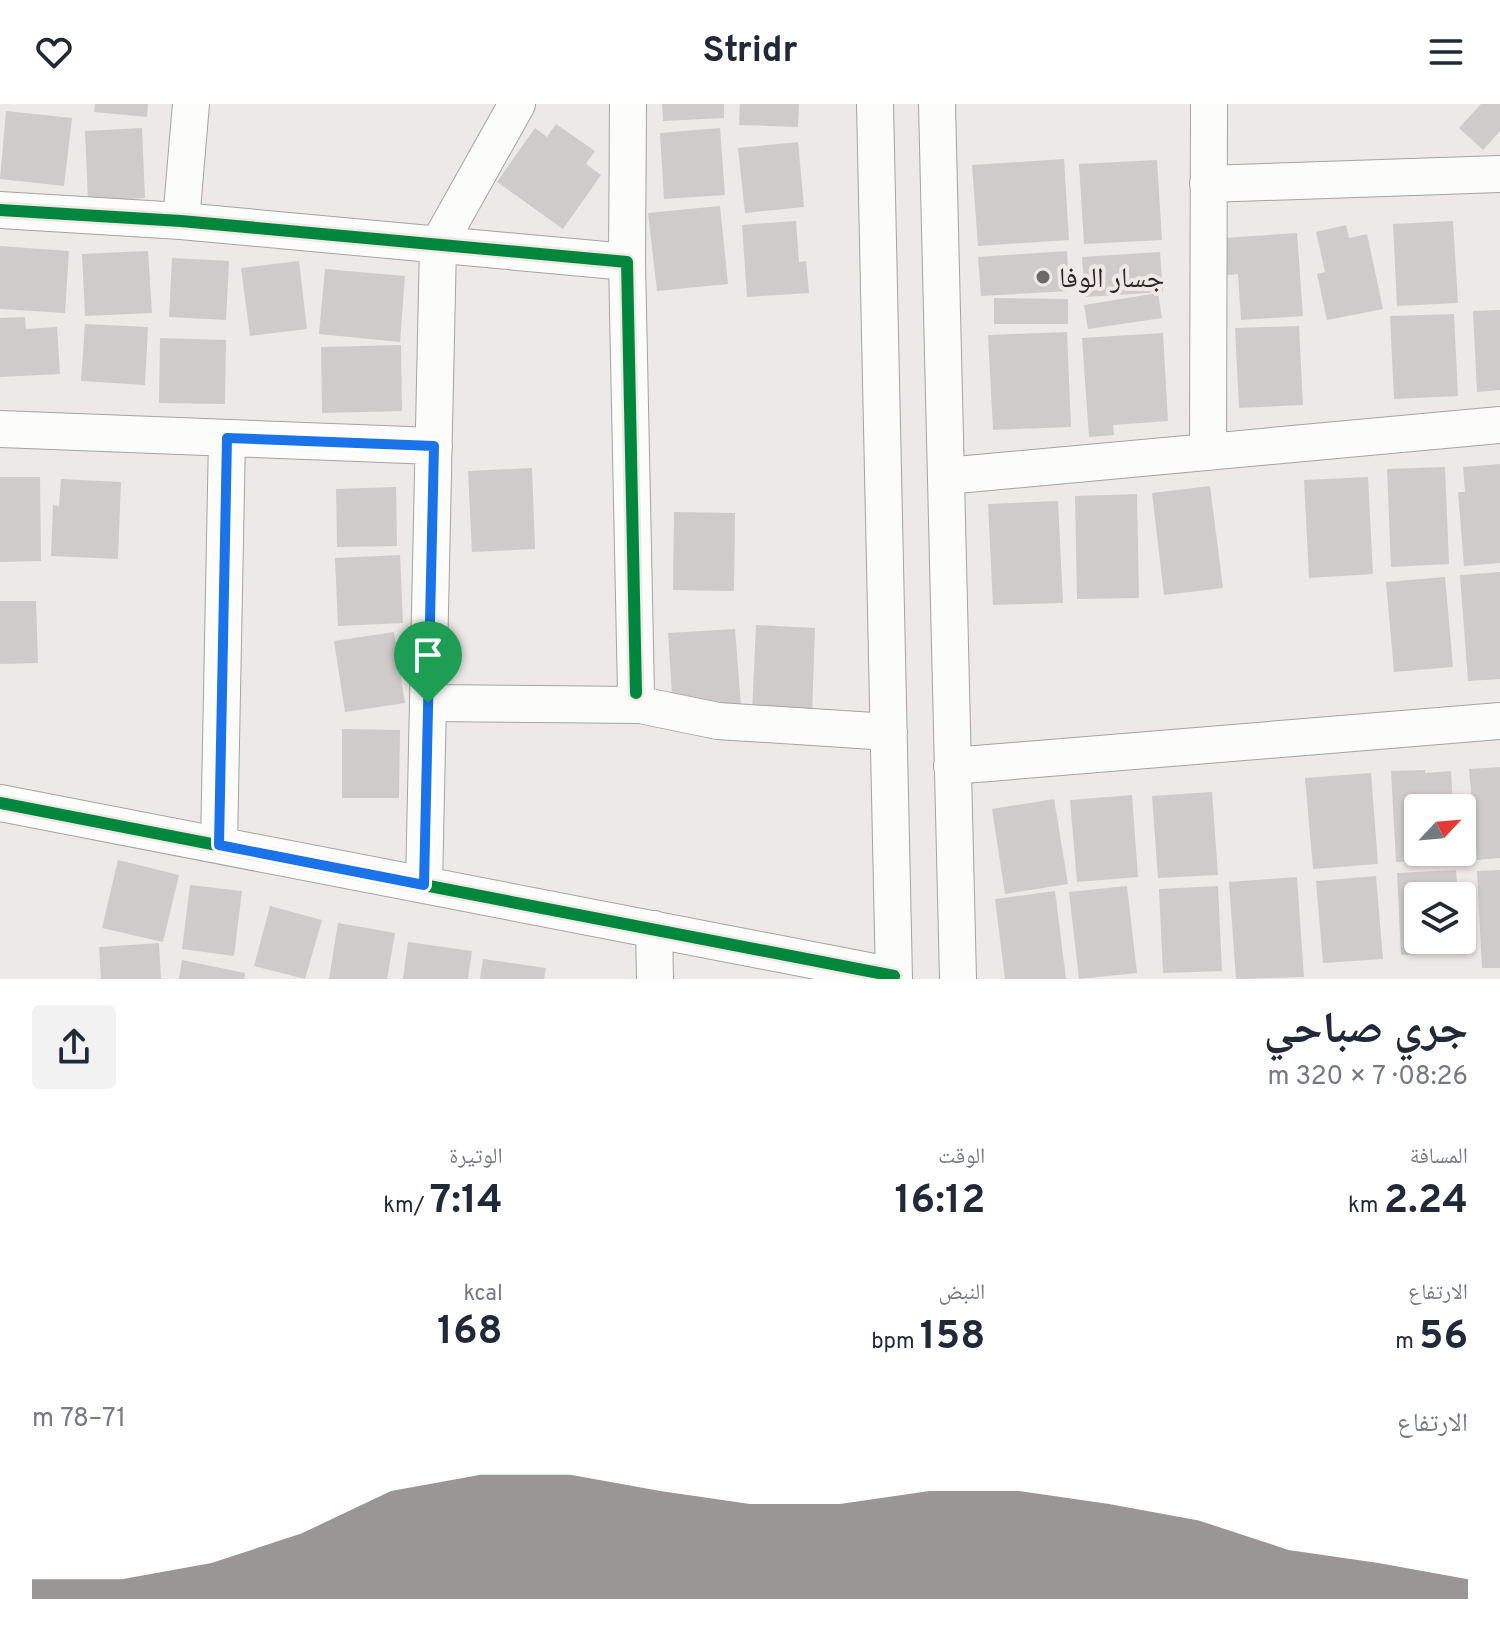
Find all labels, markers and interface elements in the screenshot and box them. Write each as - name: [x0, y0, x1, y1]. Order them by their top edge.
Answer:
- text: Stridr: [702, 29, 798, 75]
- icon: heart: [32, 30, 76, 74]
- icon: menu: [1424, 30, 1468, 74]
- place label: جسار الوفا: [1059, 262, 1164, 298]
- marker: جسار الوفا: [1034, 268, 1052, 286]
- pin: [394, 621, 462, 703]
- icon: arrive: [406, 633, 450, 677]
- north arrow: [1404, 794, 1476, 866]
- map controls: [1404, 794, 1476, 954]
- button: layers: [1404, 882, 1476, 954]
- text: جري صباحي: [1264, 1003, 1468, 1059]
- button: share: [32, 1005, 116, 1089]
- text: 08:26 · 7 × 320 m: [1267, 1061, 1468, 1094]
- text: الوتيرة: [449, 1144, 503, 1171]
- text: الوقت: [938, 1144, 985, 1171]
- text: المسافة: [1410, 1144, 1468, 1171]
- text: 7:14: [430, 1177, 503, 1227]
- text: 16:12: [895, 1177, 985, 1227]
- text: 2.24: [1384, 1177, 1468, 1227]
- text: /km: [383, 1193, 430, 1220]
- text: km: [1348, 1193, 1384, 1220]
- text: النبض: [938, 1280, 985, 1307]
- text: الارتفاع: [1408, 1280, 1468, 1307]
- text: kcal: [464, 1281, 503, 1308]
- text: 168: [437, 1308, 503, 1358]
- text: 158: [920, 1313, 985, 1363]
- text: 56: [1419, 1313, 1468, 1363]
- text: bpm: [871, 1329, 920, 1356]
- text: m: [1395, 1329, 1419, 1356]
- text: 71–78 m: [32, 1403, 126, 1436]
- text: الارتفاع: [1397, 1408, 1468, 1441]

